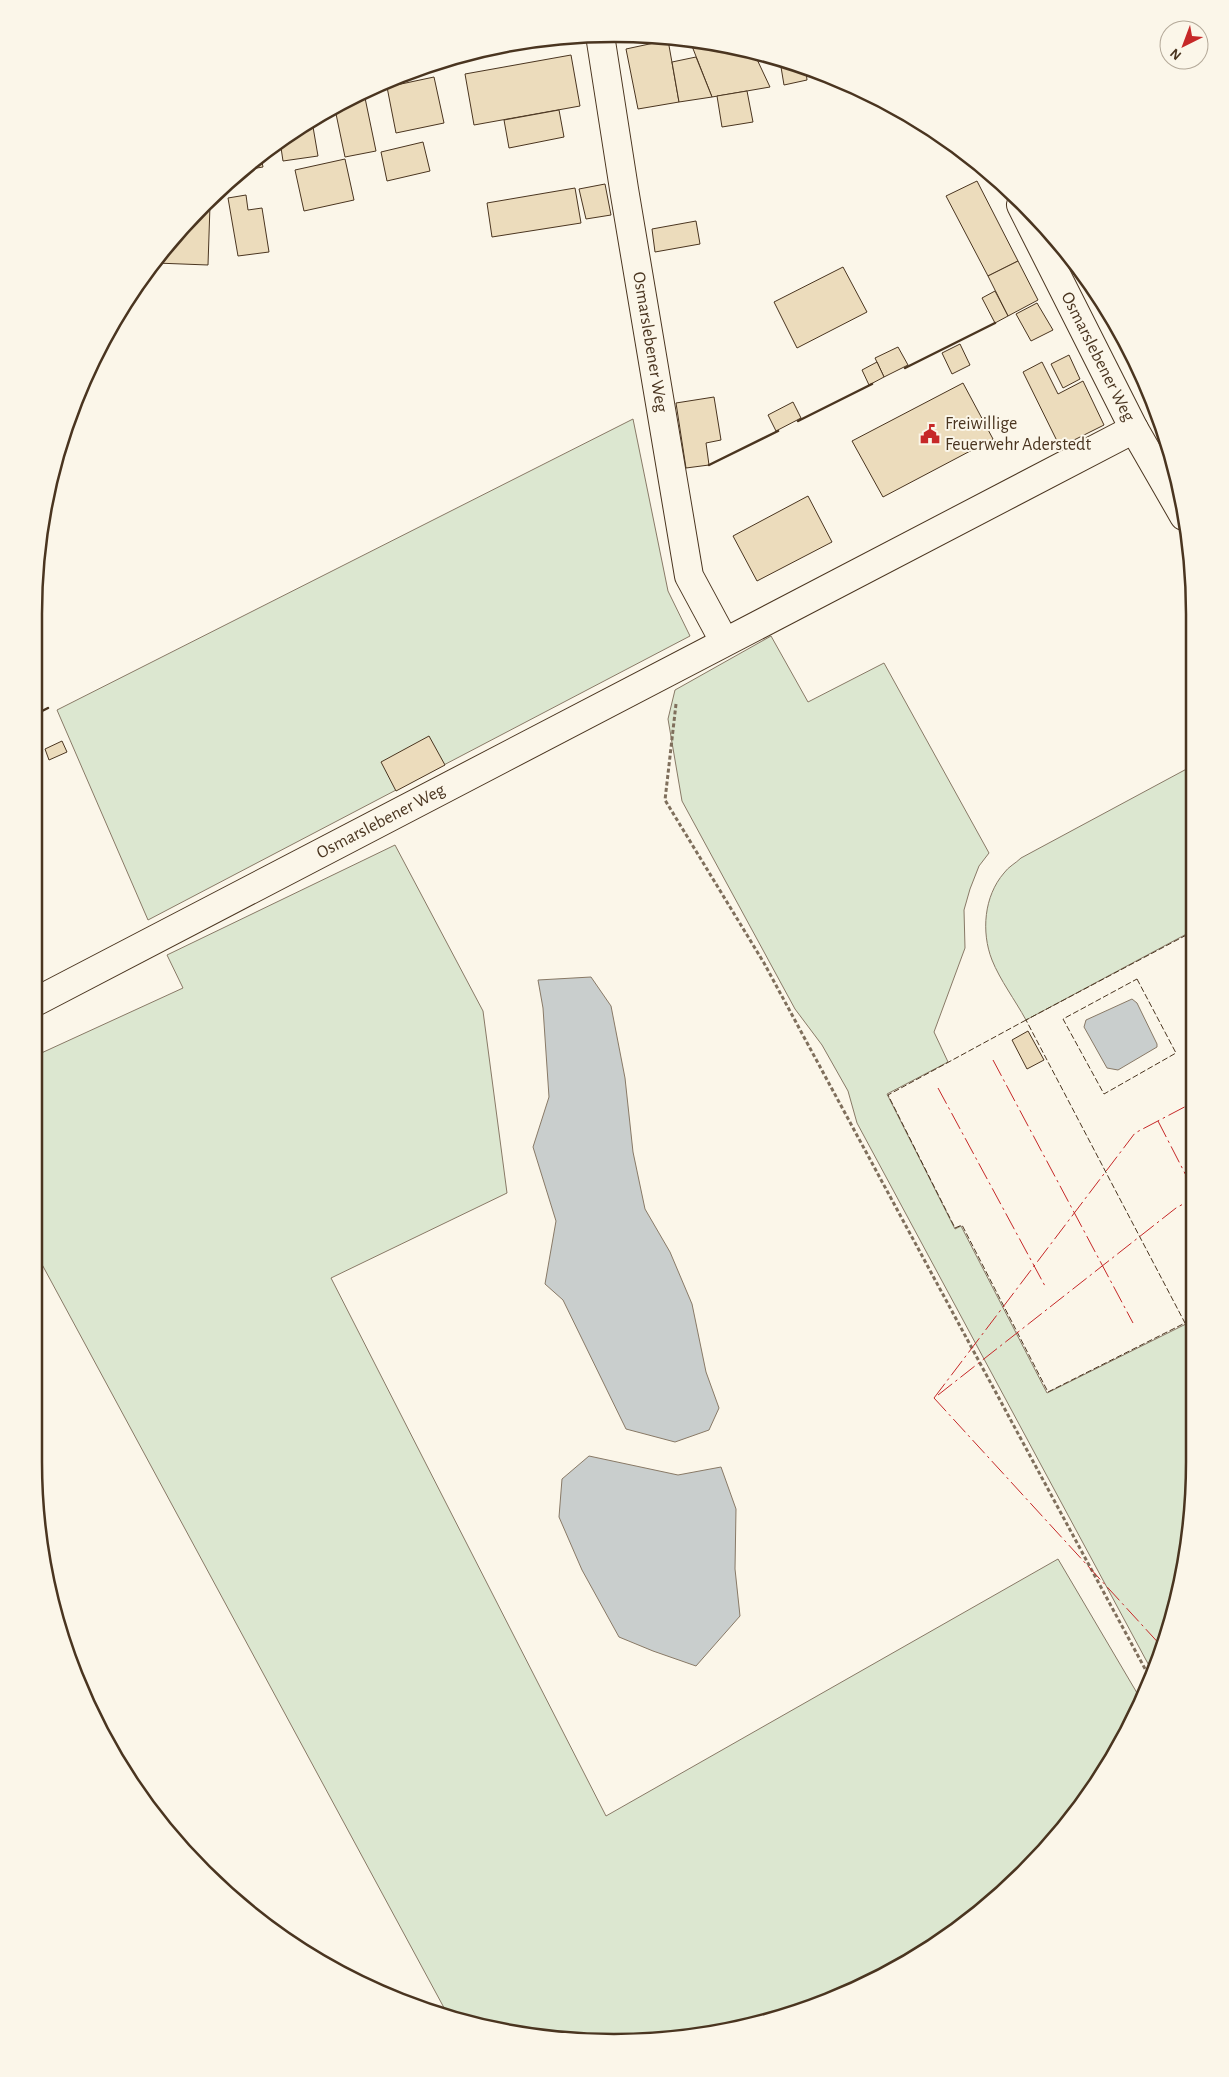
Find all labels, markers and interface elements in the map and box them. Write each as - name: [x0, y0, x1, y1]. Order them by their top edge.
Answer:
- north arrow: [1159, 20, 1209, 70]
- text: N: [1168, 45, 1184, 62]
- street label: Osmarslebener Weg: [629, 270, 670, 414]
- street label: Osmarslebener Weg: [1058, 289, 1138, 424]
- place label: Freiwillige Feuerwehr Aderstedt: [945, 415, 1091, 454]
- public building icon: Freiwillige Feuerwehr Aderstedt: [919, 423, 941, 445]
- street label: Osmarslebener Weg: [314, 781, 448, 862]

